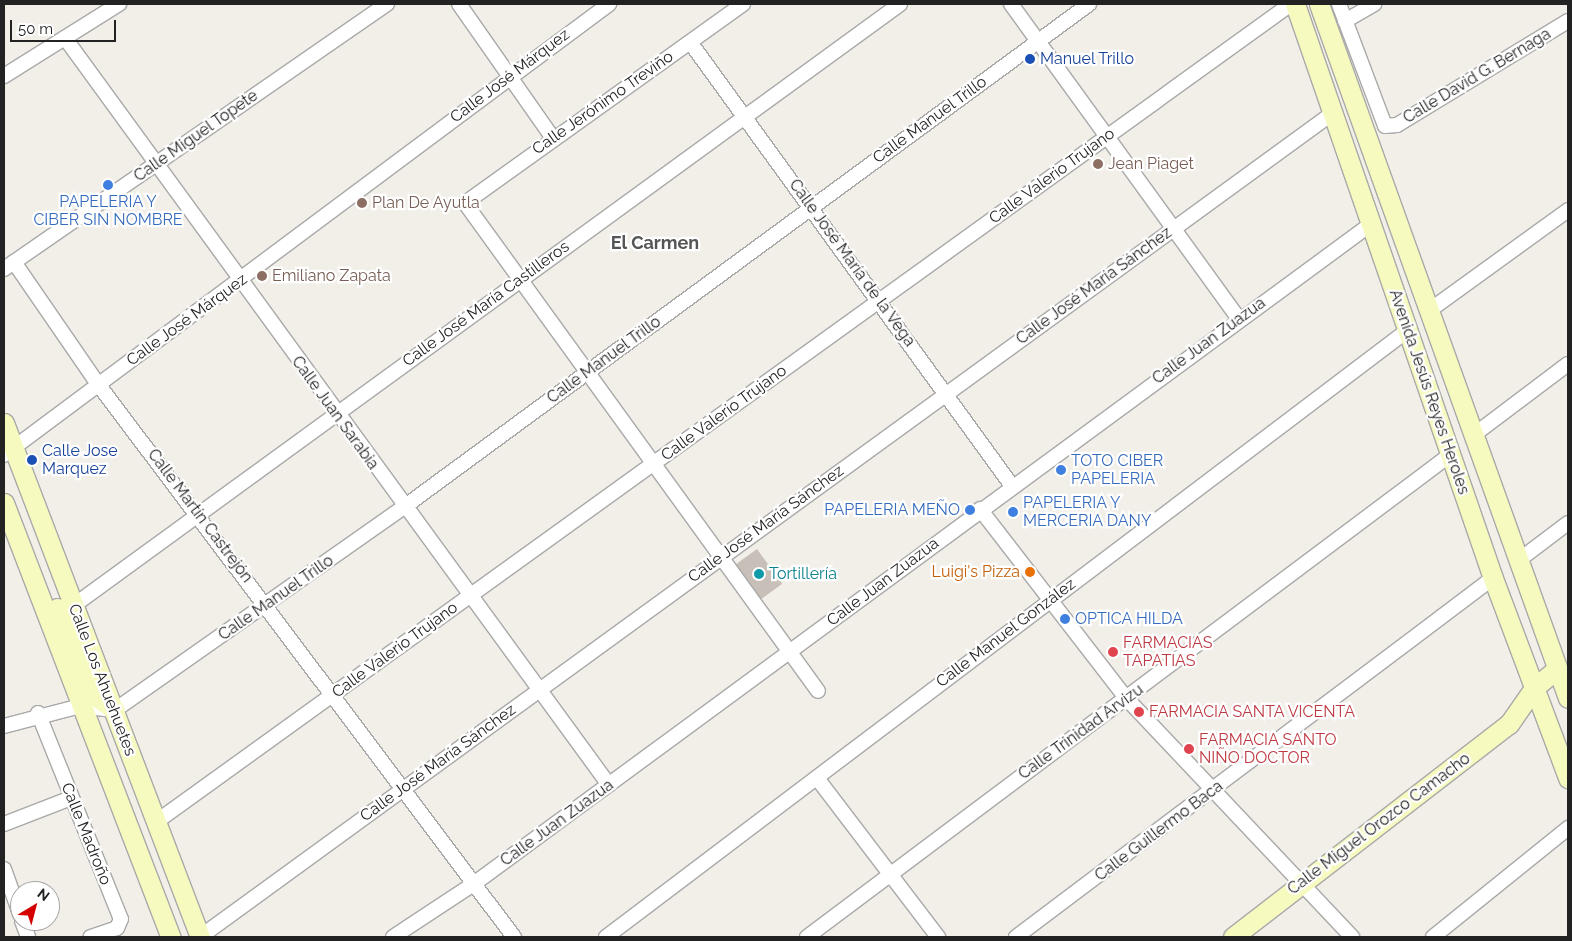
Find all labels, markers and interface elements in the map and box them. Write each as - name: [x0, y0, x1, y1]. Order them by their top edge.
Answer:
- scale bar: [12, 10, 119, 42]
- text: 50 m: [18, 20, 53, 38]
- street label: Calle David G. Bernaga: [1400, 24, 1554, 128]
- street label: Calle José Márquez: [446, 25, 574, 127]
- street label: Calle Jerónimo Treviño: [528, 47, 678, 159]
- place label: Manuel Trillo: [1040, 49, 1135, 69]
- marker: Manuel Trillo: [1024, 53, 1036, 65]
- street label: Calle Manuel Trillo: [869, 72, 991, 168]
- street label: Calle Miguel Topete: [130, 86, 262, 186]
- street label: Calle Valerio Trujano: [985, 124, 1119, 228]
- place label: Jean Piaget: [1108, 154, 1194, 174]
- marker: Jean Piaget: [1092, 158, 1104, 170]
- street label: Calle José María de la Vega: [785, 175, 919, 351]
- marker: PAPELERIA Y CIBER SIN NOMBRE: [102, 179, 114, 191]
- place label: PAPELERIA Y CIBER SIN NOMBRE: [33, 192, 183, 230]
- place label: Plan De Ayutla: [372, 193, 480, 213]
- marker: Plan De Ayutla: [356, 197, 368, 209]
- street label: Calle José María Sánchez: [1012, 223, 1176, 349]
- district label: El Carmen: [611, 232, 699, 254]
- street label: Calle José María Castilleros: [399, 237, 573, 371]
- place label: Emiliano Zapata: [272, 266, 391, 286]
- street label: Calle José Márquez: [123, 270, 251, 370]
- marker: Emiliano Zapata: [256, 270, 268, 282]
- street label: Avenida Jesús Reyes Heroles: [1385, 287, 1473, 497]
- street label: Calle Juan Zuazua: [1149, 293, 1269, 389]
- street label: Calle Manuel Trillo: [543, 312, 665, 408]
- street label: Calle Juan Sarabia: [287, 352, 383, 474]
- street label: Calle Valerio Trujano: [657, 361, 791, 465]
- place label: Calle Jose Marquez: [42, 441, 118, 479]
- street label: Calle Martín Castrejón: [143, 445, 257, 587]
- place label: TOTO CIBER PAPELERIA: [1071, 451, 1163, 489]
- marker: Calle Jose Marquez: [26, 454, 38, 466]
- street label: Calle José María Sánchez: [684, 461, 848, 587]
- marker: TOTO CIBER PAPELERIA: [1055, 464, 1067, 476]
- place label: PAPELERIA Y MERCERIA DANY: [1023, 493, 1152, 531]
- place label: PAPELERIA MEÑO: [824, 500, 960, 520]
- marker: PAPELERIA MEÑO: [964, 504, 976, 516]
- marker: PAPELERIA Y MERCERIA DANY: [1007, 506, 1019, 518]
- street label: Calle Juan Zuazua: [823, 534, 943, 630]
- street label: Calle Manuel Trillo: [214, 551, 338, 645]
- place label: Luigi's Pizza: [932, 562, 1020, 582]
- place label: Tortillería: [769, 564, 837, 584]
- marker: Luigi's Pizza: [1024, 566, 1036, 578]
- marker: Tortillería: [753, 568, 765, 580]
- street label: Calle Manuel González: [932, 574, 1080, 692]
- street label: Calle Valerio Trujano: [328, 598, 462, 702]
- street label: Calle Los Ahuehuetes: [64, 601, 140, 759]
- place label: OPTICA HILDA: [1075, 609, 1183, 629]
- marker: OPTICA HILDA: [1059, 613, 1071, 625]
- place label: FARMACIAS TAPATIAS: [1123, 633, 1212, 671]
- marker: FARMACIAS TAPATIAS: [1107, 646, 1119, 658]
- street label: Calle Trinidad Arvizu: [1014, 680, 1148, 784]
- street label: Calle José María Sánchez: [356, 700, 520, 826]
- place label: FARMACIA SANTA VICENTA: [1149, 702, 1357, 722]
- marker: FARMACIA SANTA VICENTA: [1133, 706, 1145, 718]
- place label: FARMACIA SANTO NIÑO DOCTOR: [1199, 730, 1337, 768]
- marker: FARMACIA SANTO NIÑO DOCTOR: [1183, 743, 1195, 755]
- street label: Calle Miguel Orozco Camacho: [1284, 749, 1474, 899]
- street label: Calle Juan Zuazua: [497, 775, 617, 871]
- street label: Calle Guillermo Baca: [1091, 777, 1227, 885]
- street label: Calle Madroño: [57, 780, 115, 888]
- north arrow: [10, 881, 60, 931]
- text: N: [34, 885, 53, 904]

